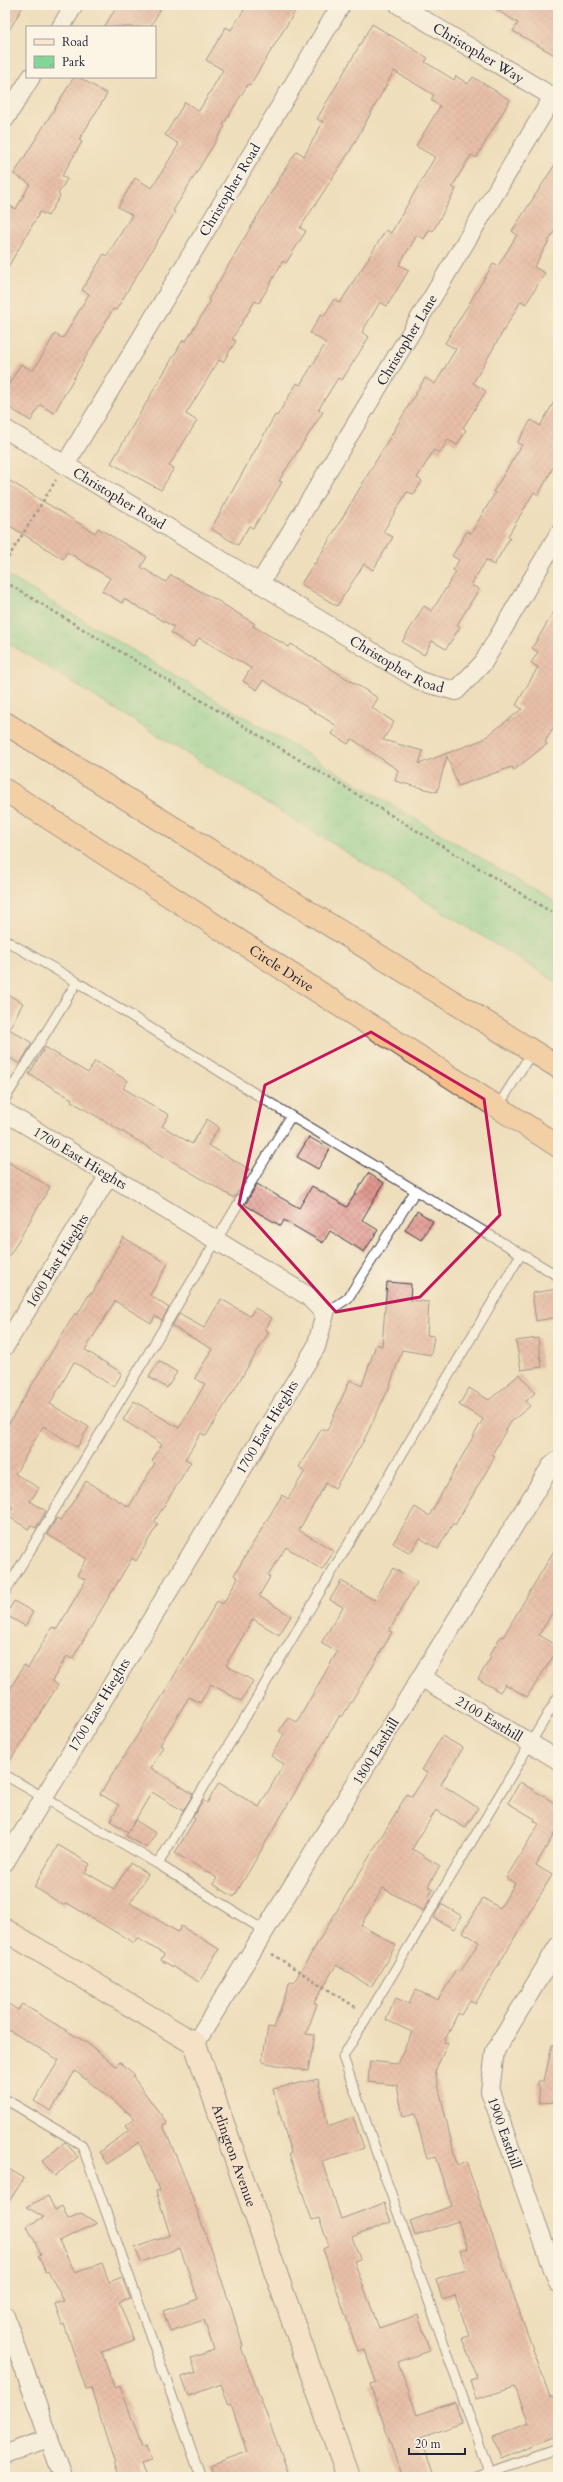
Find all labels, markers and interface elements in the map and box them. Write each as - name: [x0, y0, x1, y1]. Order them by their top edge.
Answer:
- street label: Christopher Way: [430, 18, 529, 88]
- legend: [26, 26, 156, 78]
- text: Road: [62, 34, 89, 50]
- text: Park: [62, 54, 86, 70]
- street label: Christopher Road: [195, 140, 266, 240]
- street label: Christopher Lane: [372, 291, 441, 389]
- street label: Christopher Road: [69, 463, 170, 534]
- street label: Christopher Road: [346, 631, 447, 697]
- street label: Circle Drive: [245, 940, 318, 996]
- street label: 1700 East Hieghts: [30, 1122, 131, 1194]
- street label: 1600 East Hieghts: [21, 1210, 93, 1311]
- street label: 1700 East Hieghts: [231, 1376, 303, 1478]
- street label: 1700 East Hieghts: [63, 1654, 135, 1756]
- street label: 2100 Easthill: [452, 1691, 527, 1746]
- street label: 1800 Easthill: [348, 1714, 403, 1788]
- street label: 1900 Easthill: [483, 2094, 526, 2172]
- street label: Arlington Avenue: [208, 2102, 261, 2210]
- scale bar: [409, 2430, 465, 2456]
- text: 20 m: [415, 2436, 442, 2452]

